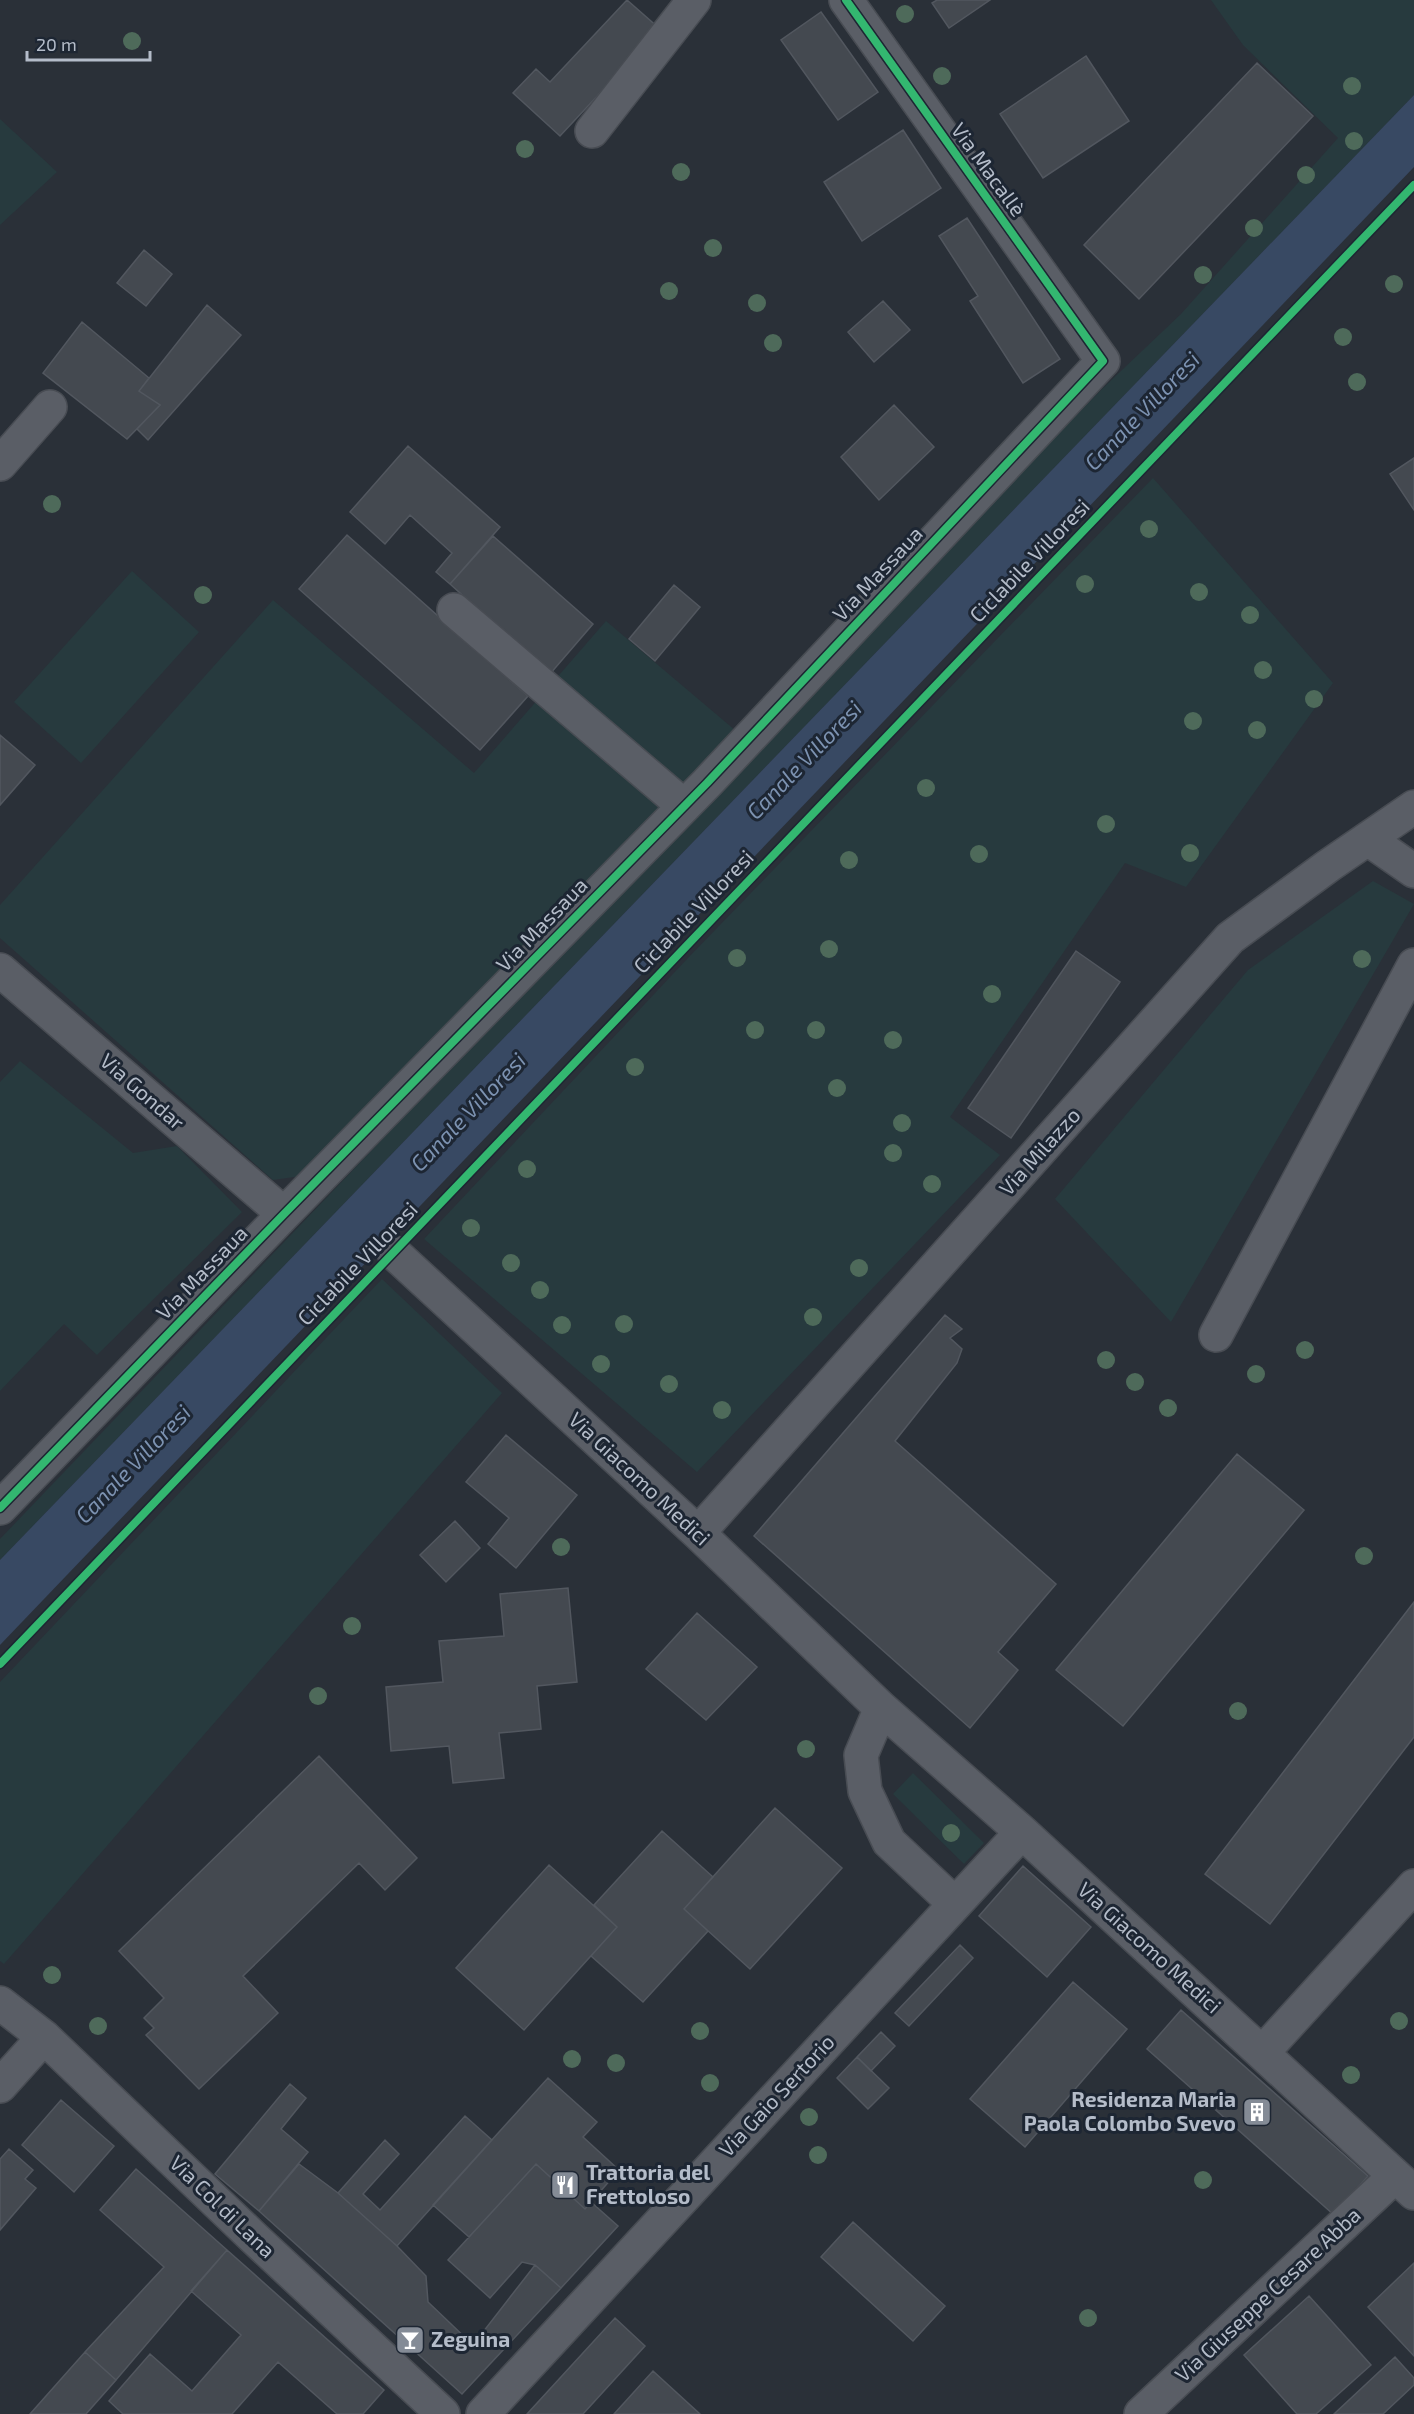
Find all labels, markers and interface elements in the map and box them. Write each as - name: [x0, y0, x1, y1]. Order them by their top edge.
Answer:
- scale bar: [27, 24, 150, 62]
- text: 20 m: [36, 33, 77, 55]
- street label: Via Macallè: [947, 117, 1032, 221]
- water label: Canale Villoresi: [1079, 346, 1204, 475]
- street label: Ciclabile Villoresi: [964, 493, 1094, 627]
- street label: Via Massaua: [827, 520, 927, 626]
- water label: Canale Villoresi: [741, 695, 866, 824]
- street label: Ciclabile Villoresi: [628, 844, 758, 978]
- street label: Via Massaua: [490, 872, 592, 976]
- street label: Via Gondar: [96, 1047, 191, 1135]
- water label: Canale Villoresi: [405, 1047, 530, 1176]
- street label: Via Milazzo: [993, 1102, 1085, 1200]
- street label: Ciclabile Villoresi: [292, 1196, 422, 1330]
- street label: Via Massaua: [150, 1220, 252, 1324]
- water label: Canale Villoresi: [70, 1399, 195, 1528]
- street label: Via Giacomo Medici: [564, 1406, 716, 1550]
- street label: Via Giacomo Medici: [1073, 1876, 1227, 2018]
- street label: Via Gaio Sertorio: [713, 2029, 839, 2161]
- place label: Residenza Maria Paola Colombo Svevo: [1024, 2086, 1236, 2135]
- building icon: Residenza Maria Paola Colombo Svevo: [1241, 2096, 1273, 2128]
- street label: Via Col di Lana: [165, 2150, 281, 2262]
- place label: Trattoria del Frettoloso: [586, 2159, 710, 2208]
- restaurant icon: Trattoria del Frettoloso: [549, 2169, 581, 2201]
- street label: Via Giuseppe Cesare Abba: [1169, 2201, 1365, 2386]
- bar icon: Zeguina: [394, 2324, 426, 2356]
- place label: Zeguina: [431, 2326, 510, 2351]

